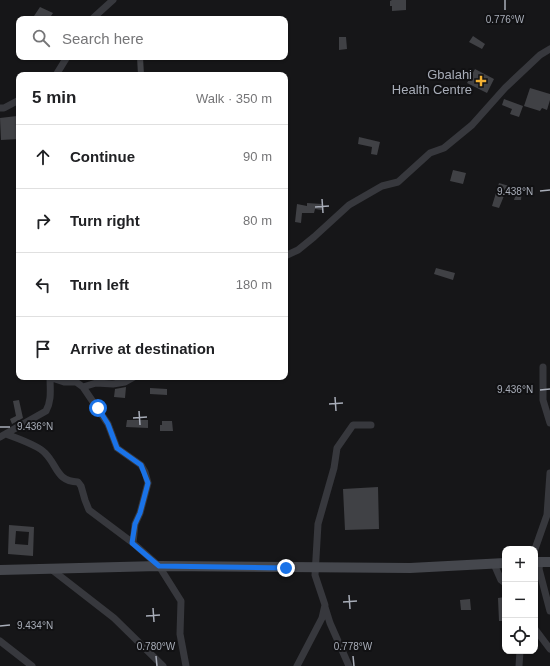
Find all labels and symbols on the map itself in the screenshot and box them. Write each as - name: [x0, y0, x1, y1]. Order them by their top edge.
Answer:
- text: 0.776°W: [486, 14, 525, 25]
- place label: Gbalahi Health Centre: [392, 67, 472, 97]
- marker: Gbalahi Health Centre: [475, 75, 487, 87]
- text: 9.438°N: [497, 186, 533, 197]
- text: 9.436°N: [497, 384, 533, 395]
- route start: [89, 399, 107, 417]
- text: 9.436°N: [17, 421, 53, 432]
- route end: [277, 559, 295, 577]
- text: 9.434°N: [17, 620, 53, 631]
- text: 0.780°W: [137, 641, 176, 652]
- text: 0.778°W: [334, 641, 373, 652]

